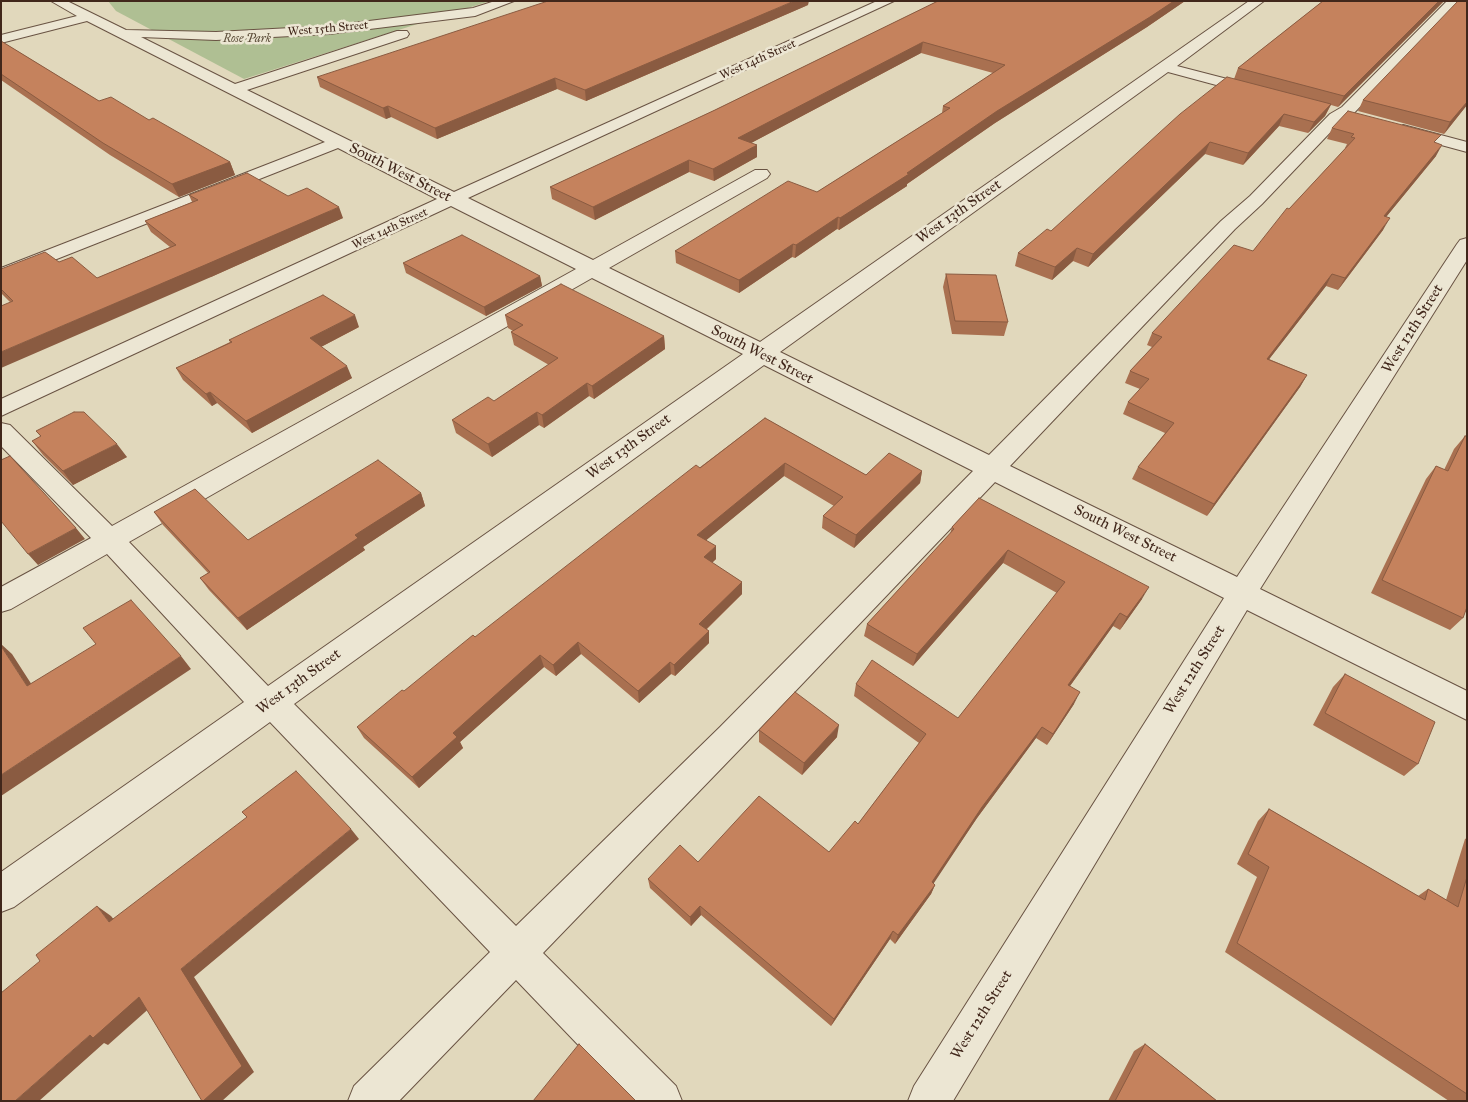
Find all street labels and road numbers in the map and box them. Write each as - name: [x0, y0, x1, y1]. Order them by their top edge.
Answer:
- street label: West 15th Street: [287, 18, 369, 40]
- street label: West 14th Street: [718, 37, 798, 83]
- street label: South West Street: [346, 139, 454, 207]
- street label: West 13th Street: [913, 176, 1005, 248]
- street label: West 14th Street: [350, 205, 430, 253]
- street label: West 12th Street: [1379, 281, 1447, 377]
- street label: South West Street: [708, 321, 816, 389]
- street label: West 13th Street: [583, 410, 675, 484]
- street label: South West Street: [1071, 501, 1179, 567]
- street label: West 12th Street: [1161, 622, 1229, 718]
- street label: West 13th Street: [253, 645, 345, 719]
- street label: West 12th Street: [948, 967, 1016, 1063]

